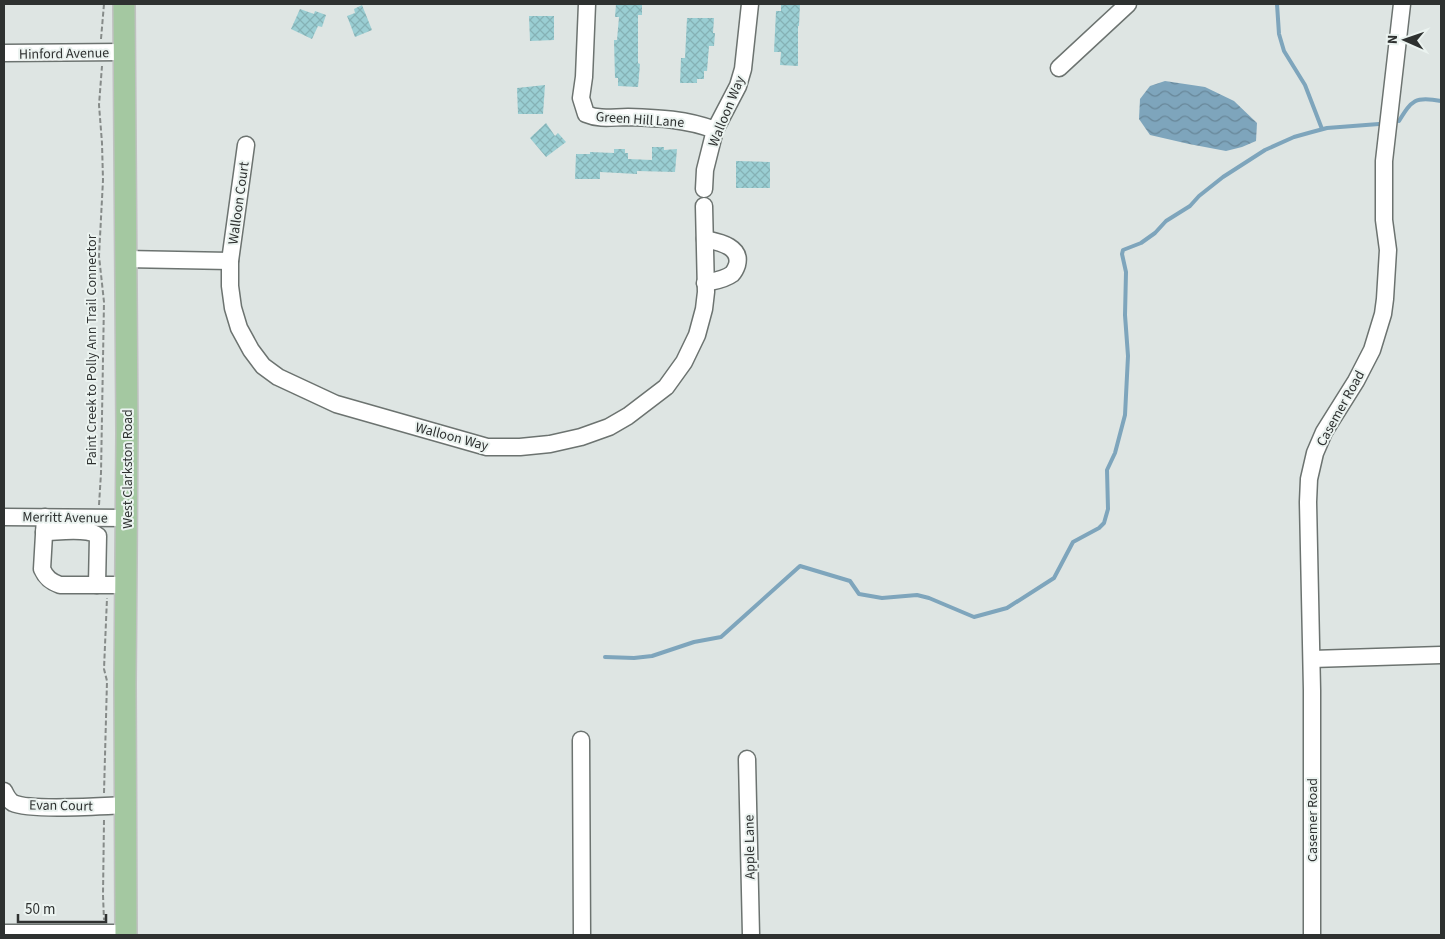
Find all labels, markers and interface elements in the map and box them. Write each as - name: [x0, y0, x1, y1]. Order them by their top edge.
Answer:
- north arrow: [1380, 15, 1430, 65]
- text: N: [1383, 35, 1403, 45]
- street label: Hinford Avenue: [19, 43, 109, 65]
- street label: Walloon Way: [704, 72, 750, 150]
- street label: Green Hill Lane: [595, 107, 685, 133]
- street label: Walloon Court: [223, 160, 255, 246]
- street label: Paint Creek to Polly Ann Trail Connector: [82, 234, 102, 465]
- street label: Casemer Road: [1312, 367, 1370, 450]
- street label: West Clarkston Road: [118, 409, 138, 529]
- street label: Walloon Way: [413, 418, 491, 456]
- street label: Merritt Avenue: [22, 507, 108, 529]
- street label: Casemer Road: [1303, 778, 1323, 862]
- street label: Evan Court: [29, 795, 93, 817]
- street label: Apple Lane: [739, 814, 761, 880]
- scale bar: [18, 892, 105, 924]
- text: 50 m: [25, 899, 55, 920]

